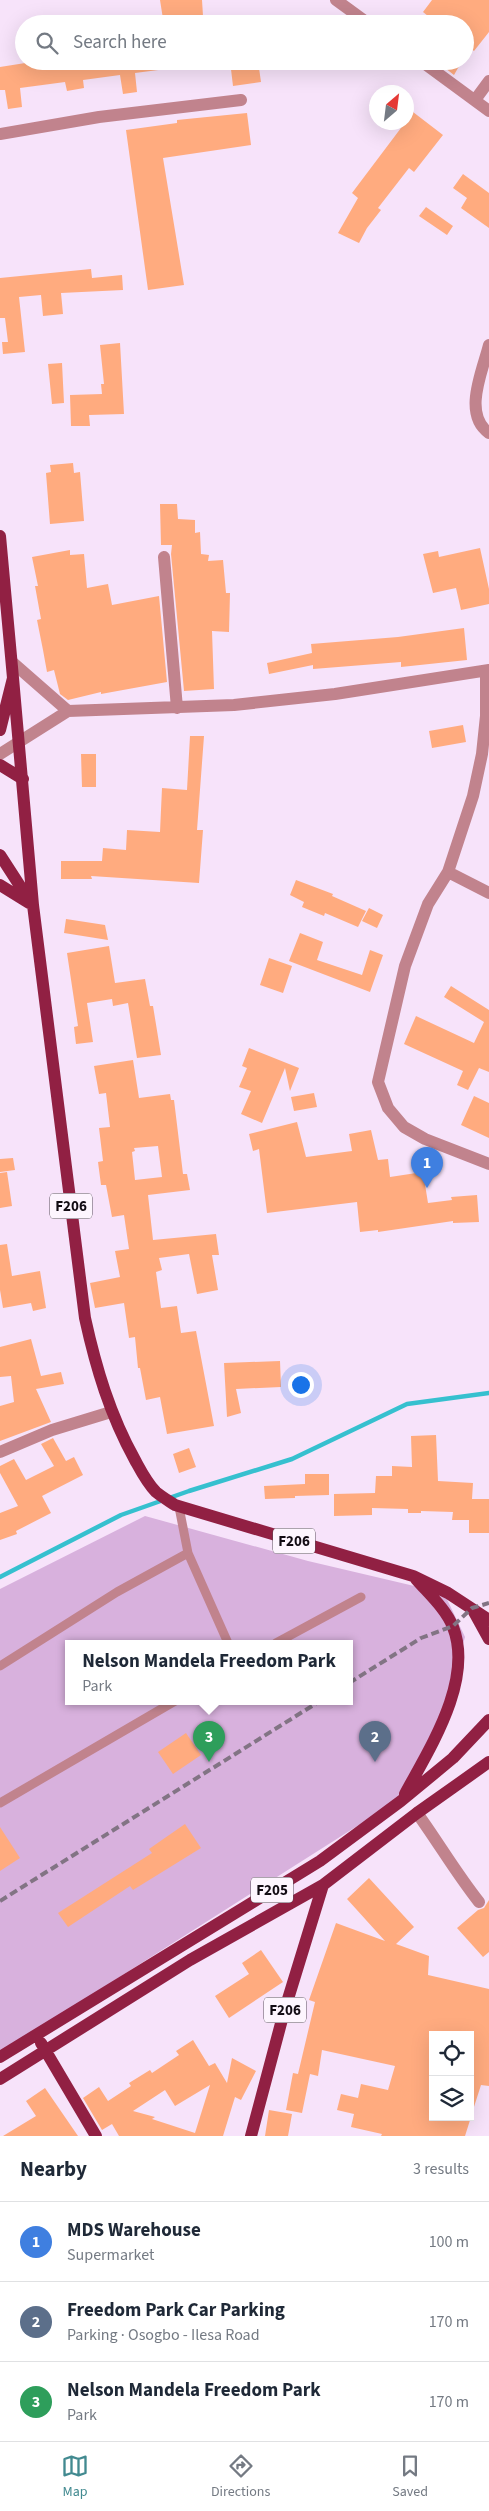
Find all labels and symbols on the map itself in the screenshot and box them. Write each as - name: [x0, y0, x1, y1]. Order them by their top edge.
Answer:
- north arrow: [369, 85, 414, 130]
- pin: 1: [411, 1147, 443, 1188]
- road number: F206: [50, 1194, 92, 1218]
- your location: [288, 1372, 314, 1398]
- road number: F206: [273, 1528, 315, 1554]
- pin: 3: [193, 1721, 225, 1762]
- pin: 2: [359, 1721, 391, 1762]
- road number: F205: [251, 1878, 293, 1902]
- road number: F206: [264, 1998, 306, 2022]

